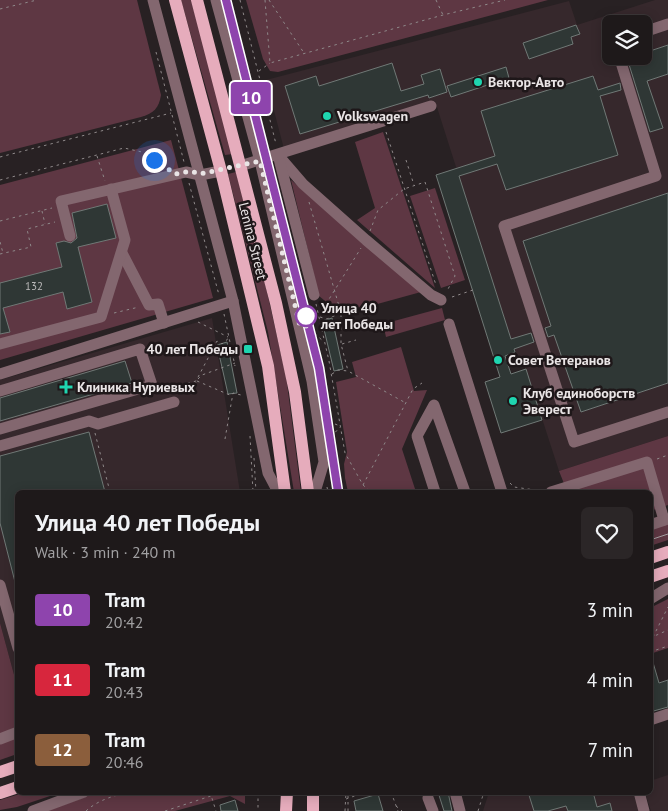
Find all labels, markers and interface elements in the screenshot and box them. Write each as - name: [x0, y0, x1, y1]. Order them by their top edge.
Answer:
- map controls: [602, 15, 652, 65]
- button: layers: [602, 15, 652, 65]
- place label: Вектор-Авто: [488, 73, 565, 91]
- marker: Вектор-Авто: [472, 76, 484, 88]
- line badge: 10: [228, 82, 274, 114]
- text: 10: [241, 86, 261, 109]
- place label: Volkswagen: [336, 107, 408, 125]
- marker: Volkswagen: [321, 110, 333, 122]
- your location: [142, 148, 167, 173]
- street label: Lenina Street: [235, 200, 271, 282]
- house number: 132: [25, 279, 43, 293]
- place label: Улица 40 лет Победы: [320, 299, 393, 333]
- marker: Улица 40 лет Победы: [295, 305, 317, 327]
- place label: 40 лет Победы: [147, 340, 238, 358]
- marker: 40 лет Победы: [242, 343, 254, 355]
- place label: Совет Ветеранов: [508, 351, 611, 369]
- marker: Совет Ветеранов: [492, 354, 504, 366]
- place label: Клиника Нуриевых: [77, 378, 196, 396]
- marker: Клиника Нуриевых: [59, 380, 73, 394]
- place label: Клуб единоборств Эверест: [523, 384, 635, 418]
- marker: Клуб единоборств Эверест: [507, 395, 519, 407]
- text: Улица 40 лет Победы: [35, 507, 260, 538]
- button: heart: [581, 507, 633, 559]
- text: Walk · 3 min · 240 m: [35, 542, 175, 562]
- text: Tram: [105, 588, 145, 612]
- text: 10: [52, 598, 73, 621]
- text: 3 min: [587, 598, 633, 622]
- text: 20:42: [105, 612, 143, 632]
- text: Tram: [105, 658, 145, 682]
- text: 11: [52, 668, 73, 691]
- text: 4 min: [587, 668, 633, 692]
- text: 20:43: [105, 682, 143, 702]
- text: Tram: [105, 728, 145, 752]
- text: 12: [52, 738, 73, 761]
- text: 7 min: [588, 738, 633, 762]
- text: 20:46: [105, 752, 143, 772]

